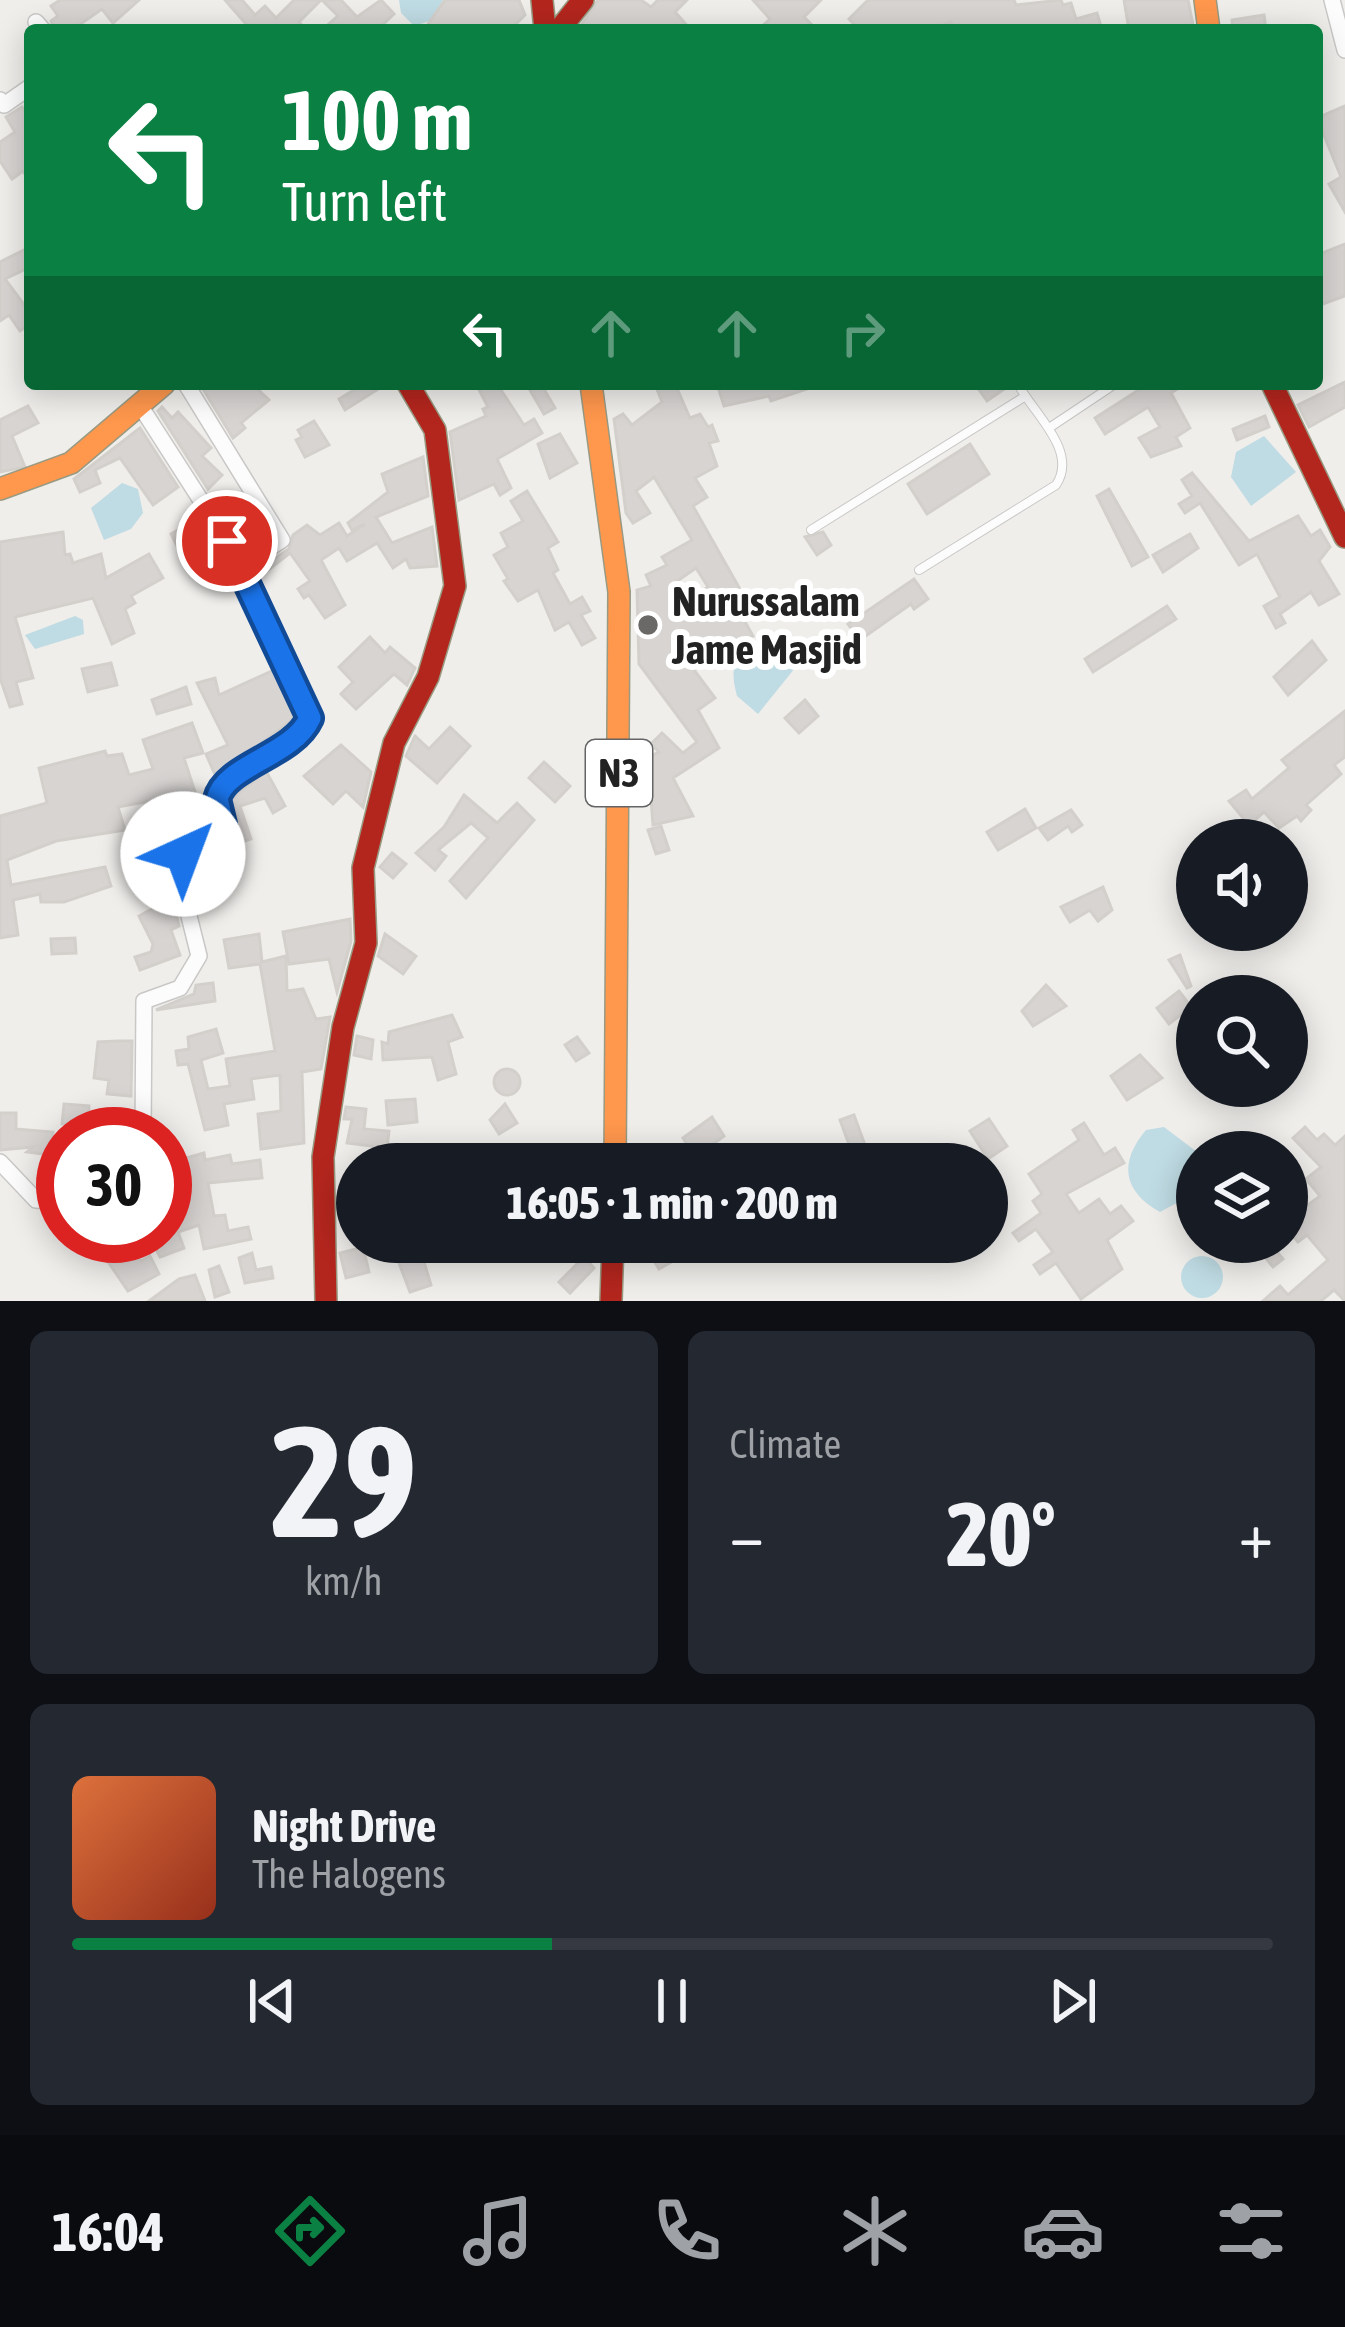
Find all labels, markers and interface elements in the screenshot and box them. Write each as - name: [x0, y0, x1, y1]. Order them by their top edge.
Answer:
- icon: left: [84, 72, 240, 228]
- text: 100 m: [282, 72, 472, 168]
- text: Turn left: [282, 171, 447, 232]
- icon: left: [452, 300, 518, 366]
- icon: ahead: [578, 300, 644, 366]
- icon: ahead: [704, 300, 770, 366]
- icon: right: [830, 300, 896, 366]
- pin: [176, 490, 278, 592]
- icon: arrive: [194, 508, 260, 574]
- place label: Nurussalam Jame Masjid: [671, 577, 862, 673]
- marker: Nurussalam Jame Masjid: [635, 612, 661, 638]
- road number: N3: [586, 740, 652, 806]
- position arrow: [120, 791, 246, 917]
- map controls: [1176, 819, 1308, 1263]
- button: sound: [1176, 819, 1308, 951]
- button: search: [1176, 975, 1308, 1107]
- speed limit sign: 30: [36, 1107, 192, 1263]
- button: layers: [1176, 1131, 1308, 1263]
- text: 16:05 · 1 min · 200 m: [506, 1177, 838, 1229]
- text: 29: [270, 1391, 417, 1570]
- text: Climate: [730, 1422, 841, 1466]
- text: 20°: [947, 1482, 1056, 1585]
- text: −: [730, 1496, 764, 1572]
- text: +: [1239, 1496, 1273, 1572]
- text: km/h: [305, 1559, 382, 1603]
- text: Night Drive: [252, 1800, 437, 1852]
- text: The Halogens: [252, 1852, 446, 1896]
- icon: previous: [239, 1968, 305, 2034]
- icon: pause: [639, 1968, 705, 2034]
- icon: next: [1040, 1968, 1106, 2034]
- icon: directions: [268, 2189, 352, 2273]
- icon: music: [456, 2189, 540, 2273]
- icon: phone: [645, 2189, 729, 2273]
- icon: climate: [833, 2189, 917, 2273]
- icon: car: [1021, 2189, 1105, 2273]
- icon: filters: [1209, 2189, 1293, 2273]
- text: 16:04: [52, 2201, 164, 2262]

